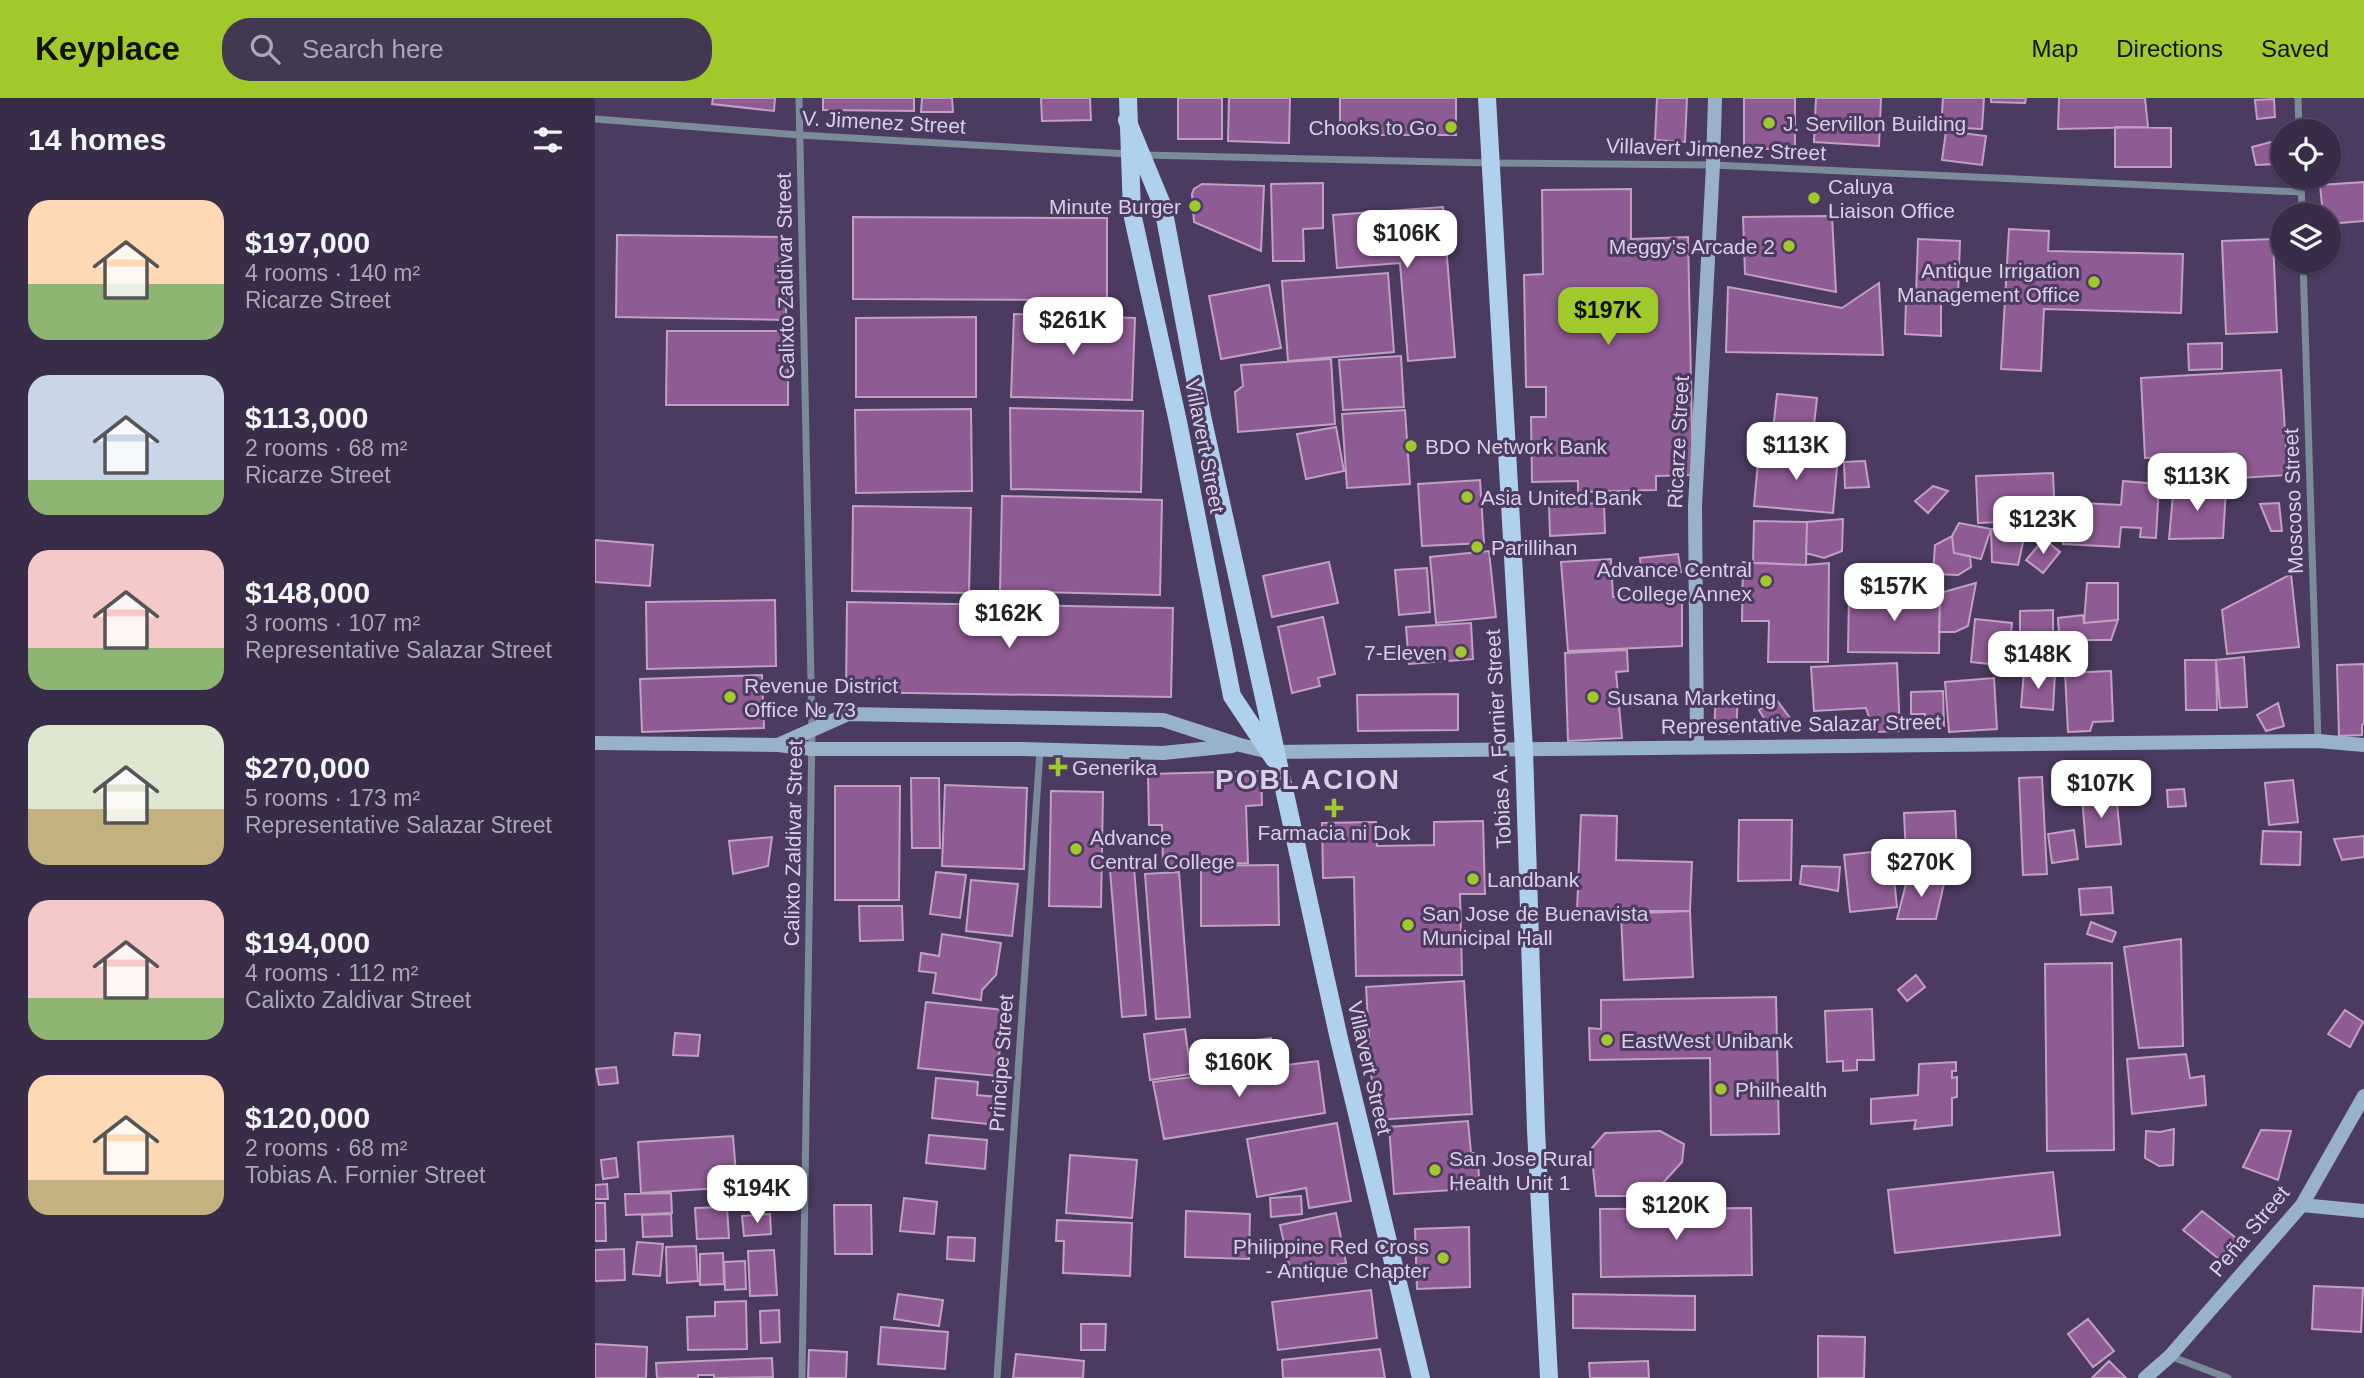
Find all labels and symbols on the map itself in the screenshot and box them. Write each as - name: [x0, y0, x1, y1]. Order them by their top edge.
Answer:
- street label: V. Jimenez Street: [802, 106, 967, 138]
- place label: J. Servillon Building: [1783, 112, 1966, 135]
- marker: J. Servillon Building: [1761, 115, 1777, 131]
- place label: Chooks to Go: [1309, 116, 1437, 139]
- marker: Chooks to Go: [1443, 119, 1459, 135]
- street label: Villavert Jimenez Street: [1606, 134, 1827, 164]
- street label: Calixto Zaldivar Street: [772, 172, 798, 379]
- place label: Caluya Liaison Office: [1828, 175, 1955, 222]
- marker: Caluya Liaison Office: [1806, 190, 1822, 206]
- place label: Minute Burger: [1049, 195, 1181, 218]
- marker: Minute Burger: [1187, 198, 1203, 214]
- pin: $106K: [1358, 211, 1456, 270]
- place label: Meggy's Arcade 2: [1609, 235, 1775, 258]
- marker: Meggy's Arcade 2: [1781, 238, 1797, 254]
- place label: Antique Irrigation Management Office: [1897, 259, 2080, 306]
- marker: Antique Irrigation Management Office: [2086, 274, 2102, 290]
- pin: $197K: [1559, 288, 1657, 347]
- pin: $261K: [1024, 298, 1122, 357]
- street label: Ricarze Street: [1663, 375, 1693, 509]
- street label: Villavert Street: [1181, 377, 1229, 515]
- pin: $113K: [1747, 422, 1845, 482]
- street label: Moscoso Street: [2279, 428, 2307, 574]
- place label: BDO Network Bank: [1425, 435, 1608, 458]
- marker: BDO Network Bank: [1403, 438, 1419, 454]
- pin: $113K: [2148, 454, 2246, 513]
- place label: Asia United Bank: [1481, 486, 1643, 509]
- marker: Asia United Bank: [1459, 489, 1475, 505]
- pin: $123K: [1994, 496, 2092, 556]
- place label: Parillihan: [1491, 536, 1577, 559]
- marker: Parillihan: [1469, 539, 1485, 555]
- place label: Advance Central College Annex: [1597, 558, 1752, 605]
- pin: $157K: [1845, 564, 1943, 623]
- marker: Advance Central College Annex: [1758, 573, 1774, 589]
- pin: $162K: [960, 590, 1058, 650]
- street label: Tobias A. Fornier Street: [1481, 629, 1515, 849]
- pin: $148K: [1989, 632, 2087, 691]
- place label: 7-Eleven: [1364, 641, 1447, 664]
- marker: 7-Eleven: [1453, 644, 1469, 660]
- place label: Revenue District Office № 73: [744, 674, 898, 721]
- place label: Susana Marketing: [1607, 686, 1776, 709]
- marker: Revenue District Office № 73: [722, 689, 738, 705]
- marker: Susana Marketing: [1585, 689, 1601, 705]
- street label: Representative Salazar Street: [1661, 710, 1941, 738]
- street label: Calixto Zaldivar Street: [780, 739, 806, 946]
- place label: Generika: [1072, 756, 1158, 779]
- marker: Generika: [1050, 759, 1066, 775]
- pin: $107K: [2052, 760, 2150, 820]
- district label: POBLACION: [1215, 764, 1401, 795]
- marker: Farmacia ni Dok: [1326, 800, 1342, 816]
- place label: Farmacia ni Dok: [1258, 821, 1411, 844]
- place label: Advance Central College: [1090, 826, 1235, 873]
- pin: $270K: [1872, 840, 1970, 899]
- marker: Advance Central College: [1068, 841, 1084, 857]
- place label: Landbank: [1487, 868, 1580, 891]
- marker: Landbank: [1465, 871, 1481, 887]
- place label: San Jose de Buenavista Municipal Hall: [1422, 902, 1649, 949]
- marker: San Jose de Buenavista Municipal Hall: [1400, 917, 1416, 933]
- street label: Principe Street: [985, 993, 1017, 1133]
- street label: Villavert Street: [1343, 999, 1397, 1137]
- place label: EastWest Unibank: [1621, 1029, 1794, 1052]
- marker: EastWest Unibank: [1599, 1032, 1615, 1048]
- pin: $160K: [1190, 1040, 1288, 1099]
- place label: Philhealth: [1735, 1078, 1827, 1101]
- marker: Philhealth: [1713, 1081, 1729, 1097]
- place label: San Jose Rural Health Unit 1: [1449, 1147, 1593, 1194]
- marker: San Jose Rural Health Unit 1: [1427, 1162, 1443, 1178]
- pin: $194K: [708, 1166, 806, 1225]
- street label: Peña Street: [2205, 1181, 2294, 1281]
- pin: $120K: [1627, 1182, 1725, 1242]
- place label: Philippine Red Cross - Antique Chapter: [1233, 1235, 1429, 1282]
- marker: Philippine Red Cross - Antique Chapter: [1435, 1250, 1451, 1266]

